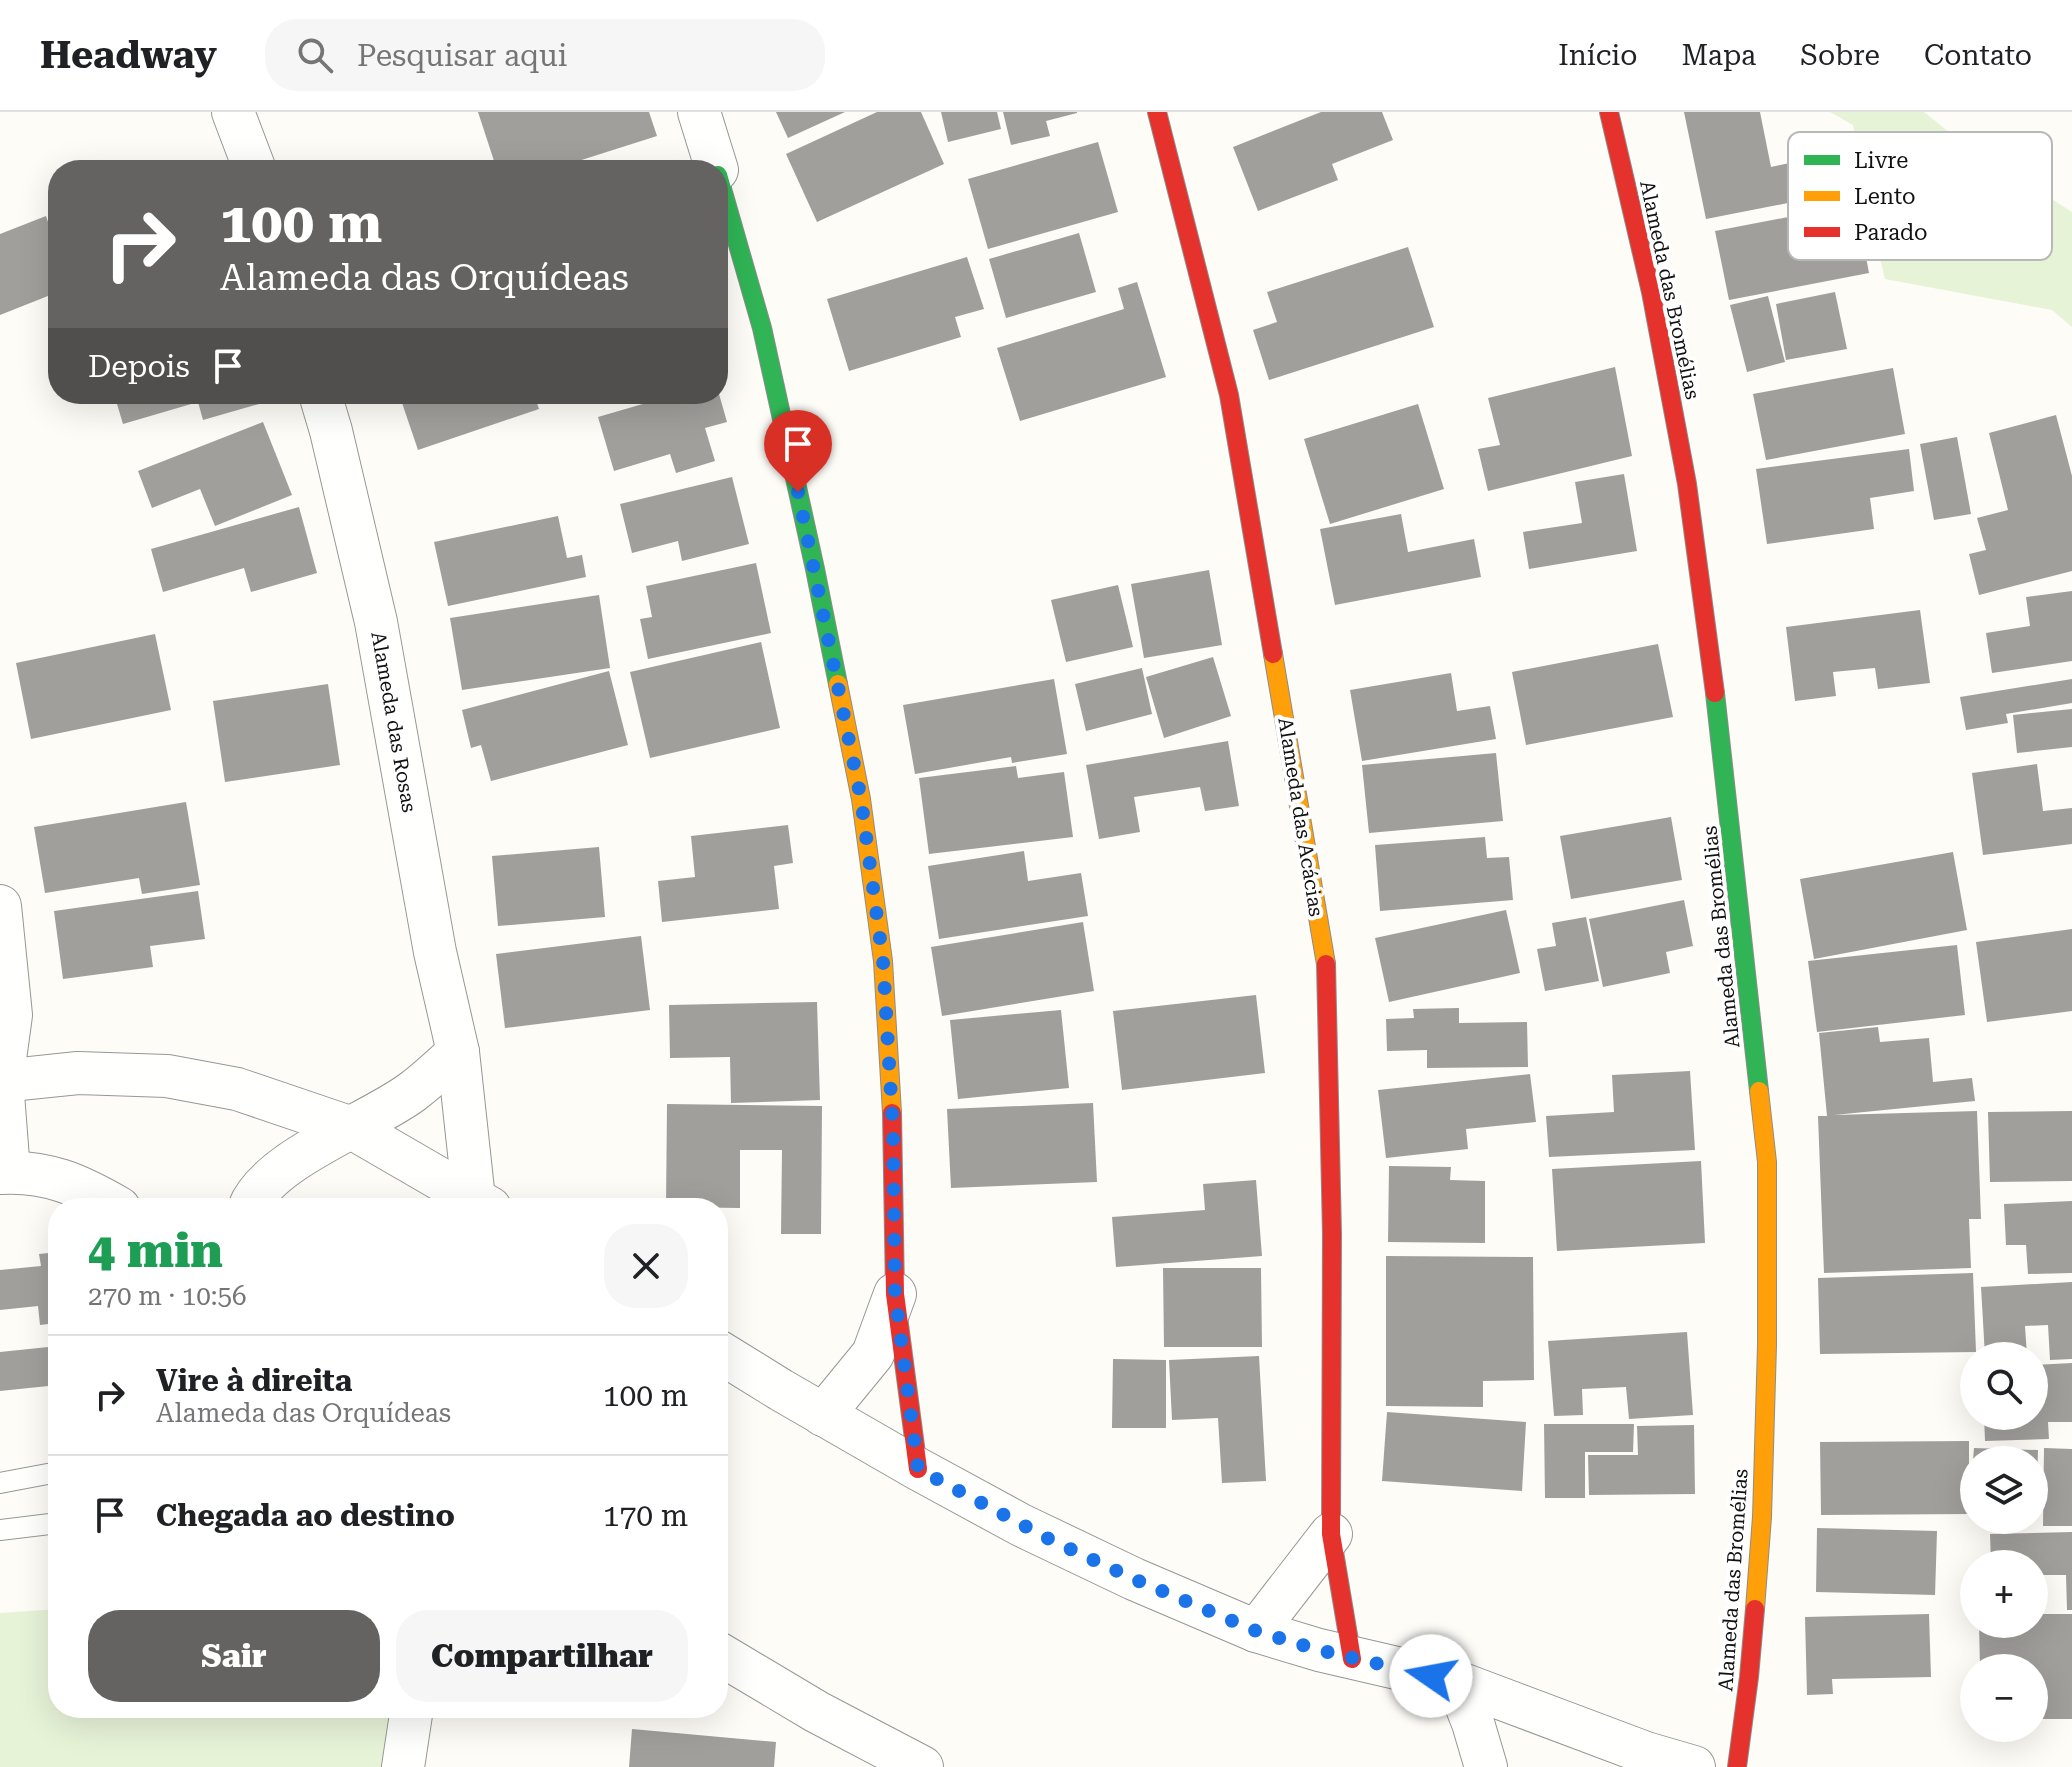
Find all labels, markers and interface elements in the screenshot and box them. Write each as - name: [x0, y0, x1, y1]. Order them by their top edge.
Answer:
- search box: [265, 19, 825, 91]
- text: Headway: [40, 33, 217, 77]
- icon: search: [293, 33, 337, 77]
- text: Pesquisar aqui: [357, 38, 567, 73]
- text: Início: [1558, 39, 1637, 72]
- text: Mapa: [1681, 39, 1756, 72]
- text: Sobre: [1800, 39, 1880, 72]
- text: Contato: [1924, 39, 2032, 72]
- legend: [1788, 132, 2052, 260]
- text: Livre: [1854, 148, 1908, 173]
- street label: Alameda das Bromélias: [1635, 178, 1705, 402]
- text: Lento: [1854, 184, 1916, 209]
- text: 100 m: [220, 190, 382, 256]
- icon: right: [88, 192, 192, 296]
- text: Parado: [1854, 220, 1928, 245]
- text: Alameda das Orquídeas: [220, 257, 629, 299]
- icon: arrive: [206, 344, 250, 388]
- text: Depois: [88, 349, 190, 384]
- pin: [764, 410, 832, 492]
- icon: arrive: [776, 422, 820, 466]
- street label: Alameda das Rosas: [366, 630, 422, 814]
- street label: Alameda das Acácias: [1273, 716, 1329, 918]
- street label: Alameda das Bromélias: [1697, 825, 1745, 1049]
- text: 4 min: [88, 1223, 223, 1279]
- button: close: [604, 1224, 688, 1308]
- text: 270 m · 10:56: [88, 1281, 247, 1311]
- map controls: [1960, 1342, 2048, 1742]
- button: search: [1960, 1342, 2048, 1430]
- text: Vire à direita: [156, 1363, 352, 1398]
- icon: right: [88, 1373, 132, 1417]
- text: 100 m: [603, 1378, 688, 1413]
- text: Alameda das Orquídeas: [156, 1398, 451, 1428]
- button: layers: [1960, 1446, 2048, 1534]
- street label: Alameda das Bromélias: [1713, 1468, 1753, 1692]
- icon: arrive: [88, 1493, 132, 1537]
- text: Chegada ao destino: [156, 1498, 455, 1533]
- text: 170 m: [603, 1498, 688, 1533]
- button: +: [1960, 1550, 2048, 1638]
- button: Sair: [88, 1610, 380, 1702]
- button: Compartilhar: [396, 1610, 688, 1702]
- position arrow: [1389, 1634, 1473, 1718]
- button: −: [1960, 1654, 2048, 1742]

